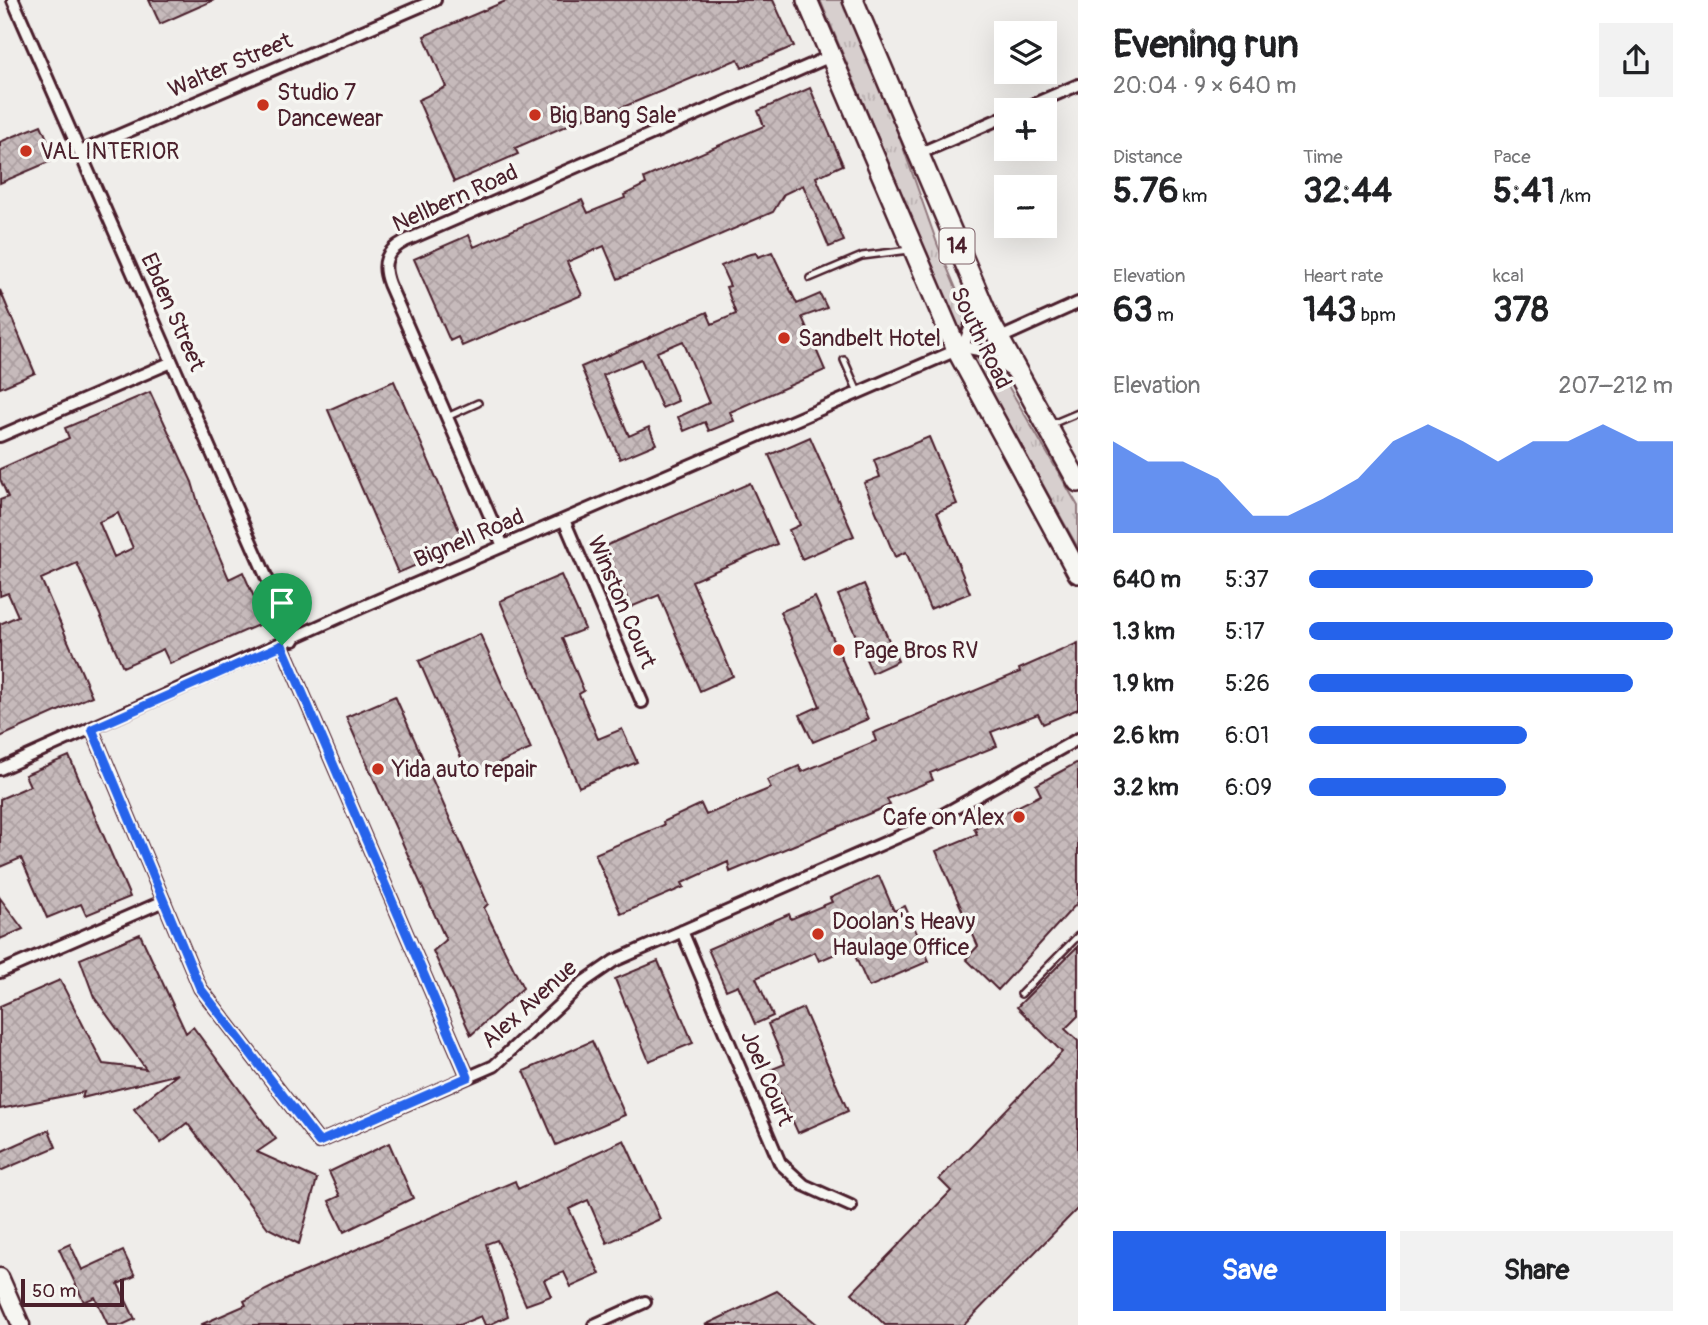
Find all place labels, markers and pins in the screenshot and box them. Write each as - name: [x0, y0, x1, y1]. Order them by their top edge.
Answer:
- place label: Studio 7 Dancewear: [277, 78, 383, 133]
- marker: Studio 7 Dancewear: [255, 97, 271, 113]
- place label: Big Bang Sale: [549, 101, 677, 130]
- marker: Big Bang Sale: [527, 107, 543, 123]
- place label: VAL INTERIOR: [40, 137, 179, 166]
- marker: VAL INTERIOR: [18, 143, 34, 159]
- place label: Sandbelt Hotel: [798, 324, 941, 353]
- marker: Sandbelt Hotel: [776, 330, 792, 346]
- pin: [252, 573, 312, 645]
- place label: Page Bros RV: [853, 636, 979, 665]
- marker: Page Bros RV: [831, 642, 847, 658]
- place label: Yida auto repair: [391, 755, 537, 784]
- marker: Yida auto repair: [370, 761, 386, 777]
- place label: Cafe on Alex: [882, 803, 1005, 832]
- marker: Cafe on Alex: [1011, 809, 1027, 825]
- place label: Doolan's Heavy Haulage Office: [832, 907, 975, 962]
- marker: Doolan's Heavy Haulage Office: [810, 926, 826, 942]

